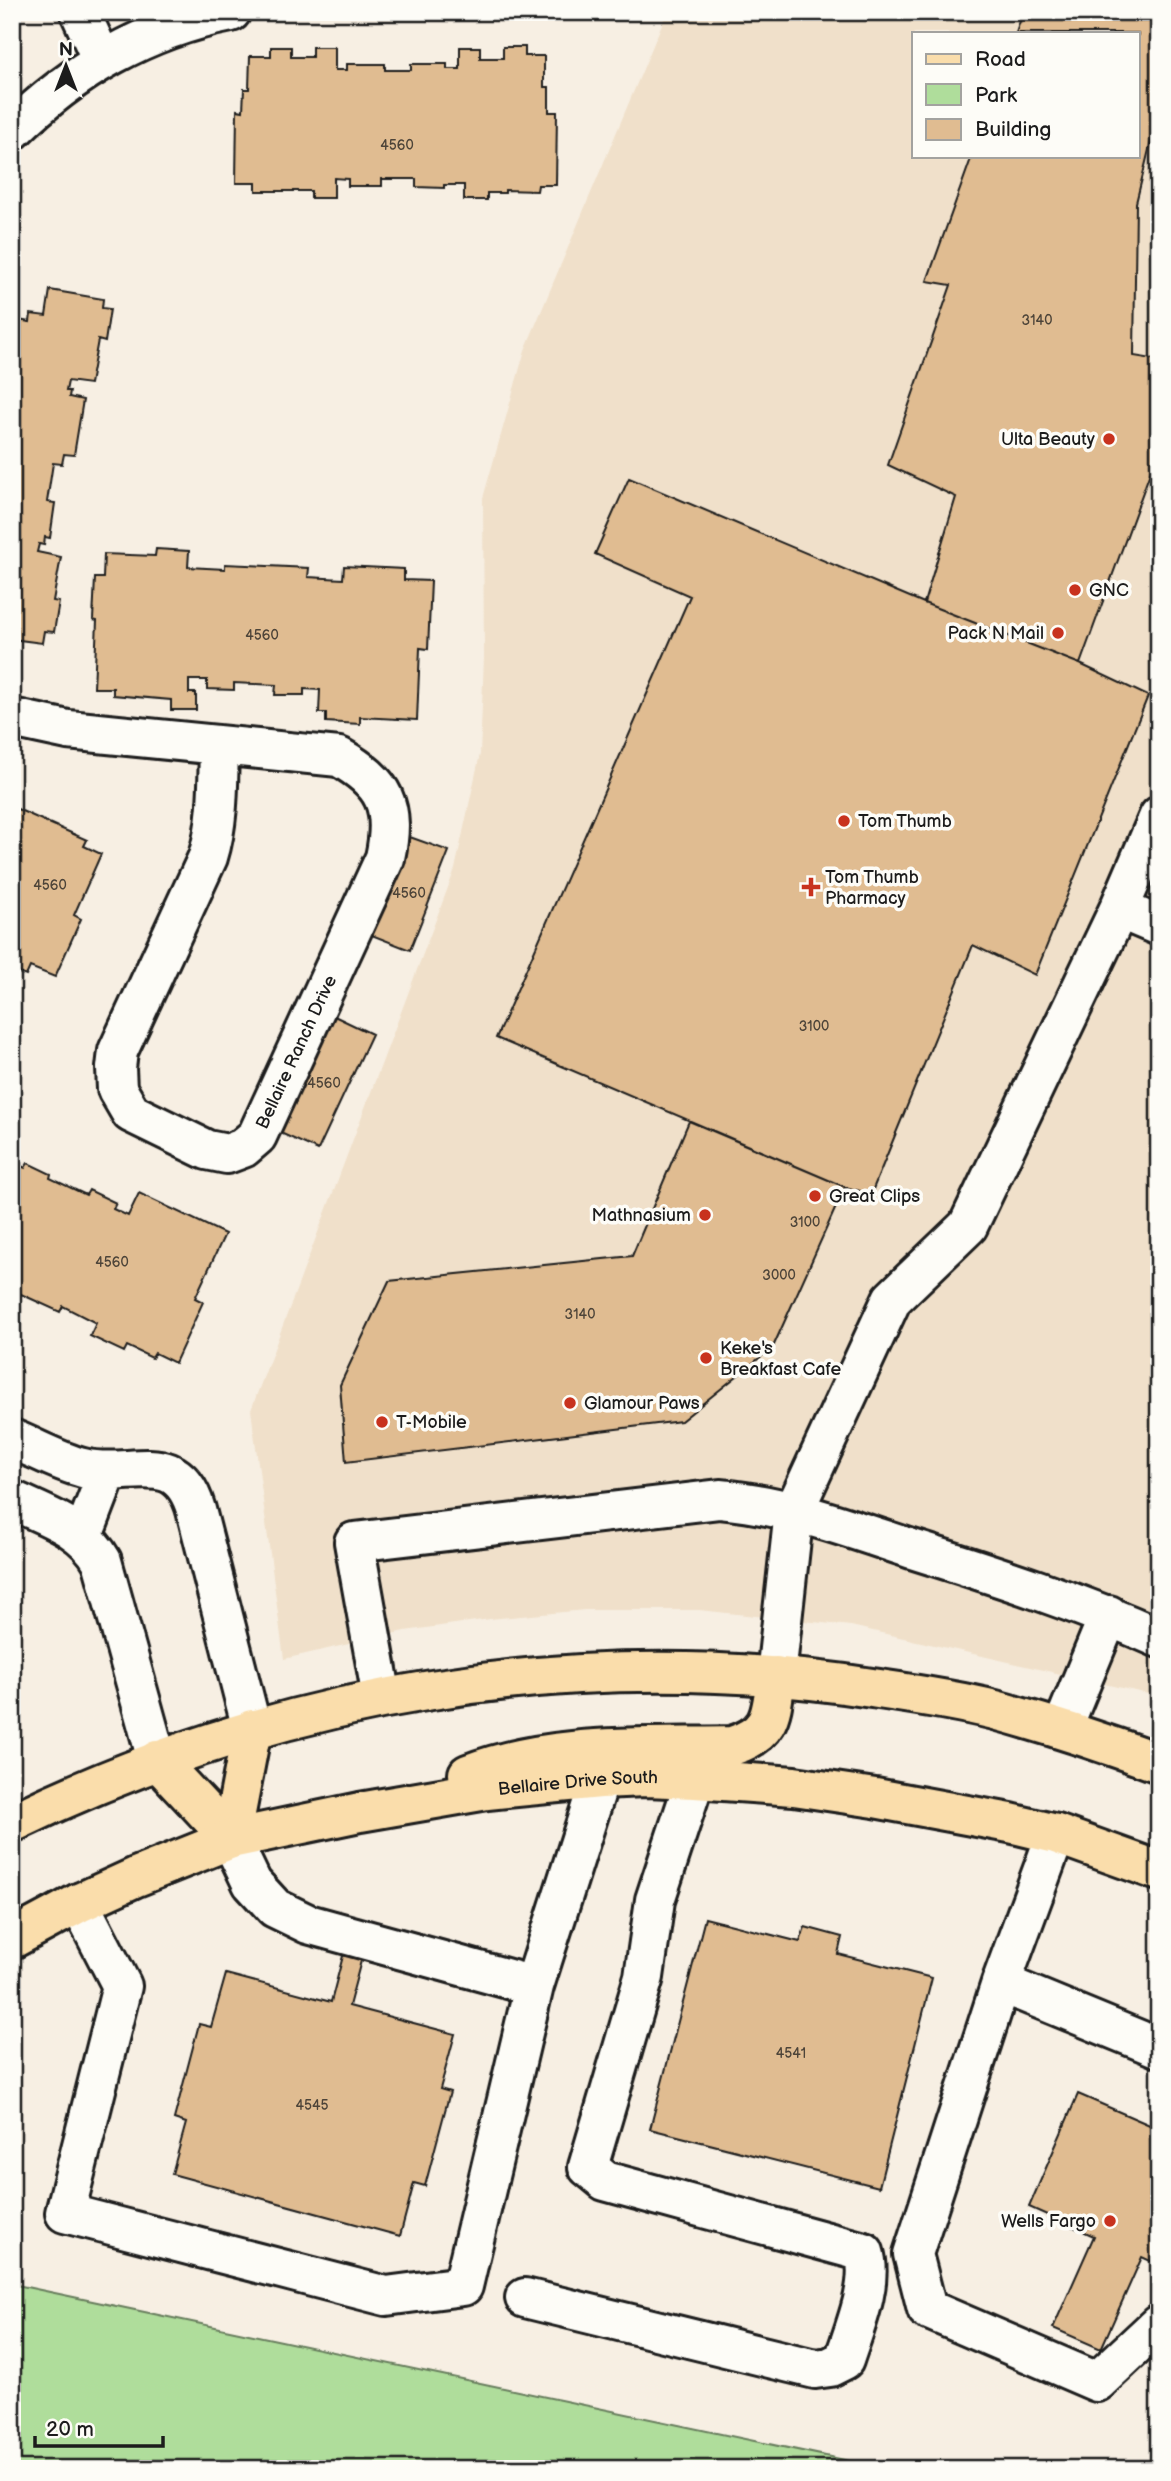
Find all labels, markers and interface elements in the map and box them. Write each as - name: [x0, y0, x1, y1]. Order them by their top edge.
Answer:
- north arrow: [32, 32, 102, 102]
- legend: [912, 32, 1140, 158]
- text: N: [59, 39, 73, 62]
- text: Road: [975, 47, 1026, 72]
- text: Park: [975, 83, 1018, 108]
- text: Building: [975, 117, 1051, 142]
- house number: 4560: [380, 137, 414, 154]
- house number: 3140: [1022, 312, 1052, 329]
- place label: Ulta Beauty: [1001, 429, 1096, 450]
- marker: Ulta Beauty: [1101, 431, 1117, 447]
- place label: GNC: [1089, 580, 1129, 601]
- marker: GNC: [1067, 582, 1083, 598]
- place label: Pack N Mail: [948, 623, 1044, 644]
- marker: Pack N Mail: [1050, 625, 1066, 641]
- house number: 4560: [245, 627, 279, 644]
- place label: Tom Thumb: [858, 811, 952, 832]
- marker: Tom Thumb: [836, 813, 852, 829]
- place label: Tom Thumb Pharmacy: [825, 867, 919, 909]
- house number: 4560: [33, 877, 67, 894]
- marker: Tom Thumb Pharmacy: [803, 879, 819, 895]
- house number: 4560: [392, 885, 426, 902]
- street label: Bellaire Ranch Drive: [252, 972, 341, 1132]
- house number: 3100: [799, 1018, 829, 1035]
- house number: 4560: [307, 1075, 341, 1092]
- place label: Great Clips: [829, 1186, 920, 1207]
- marker: Great Clips: [807, 1188, 823, 1204]
- place label: Mathnasium: [591, 1205, 691, 1226]
- marker: Mathnasium: [697, 1207, 713, 1223]
- house number: 3100: [790, 1214, 820, 1231]
- house number: 4560: [95, 1254, 129, 1271]
- house number: 3000: [762, 1267, 796, 1284]
- house number: 3140: [565, 1306, 595, 1323]
- place label: Keke's Breakfast Cafe: [720, 1338, 841, 1380]
- marker: Keke's Breakfast Cafe: [698, 1350, 714, 1366]
- place label: Glamour Paws: [584, 1393, 700, 1414]
- marker: Glamour Paws: [562, 1395, 578, 1411]
- place label: T-Mobile: [396, 1412, 467, 1433]
- marker: T-Mobile: [374, 1414, 390, 1430]
- street label: Bellaire Drive South: [497, 1767, 658, 1800]
- house number: 4541: [776, 2045, 806, 2062]
- house number: 4545: [295, 2097, 329, 2114]
- place label: Wells Fargo: [1001, 2211, 1096, 2232]
- marker: Wells Fargo: [1102, 2213, 1118, 2229]
- scale bar: [35, 2404, 163, 2448]
- text: 20 m: [46, 2417, 94, 2442]

